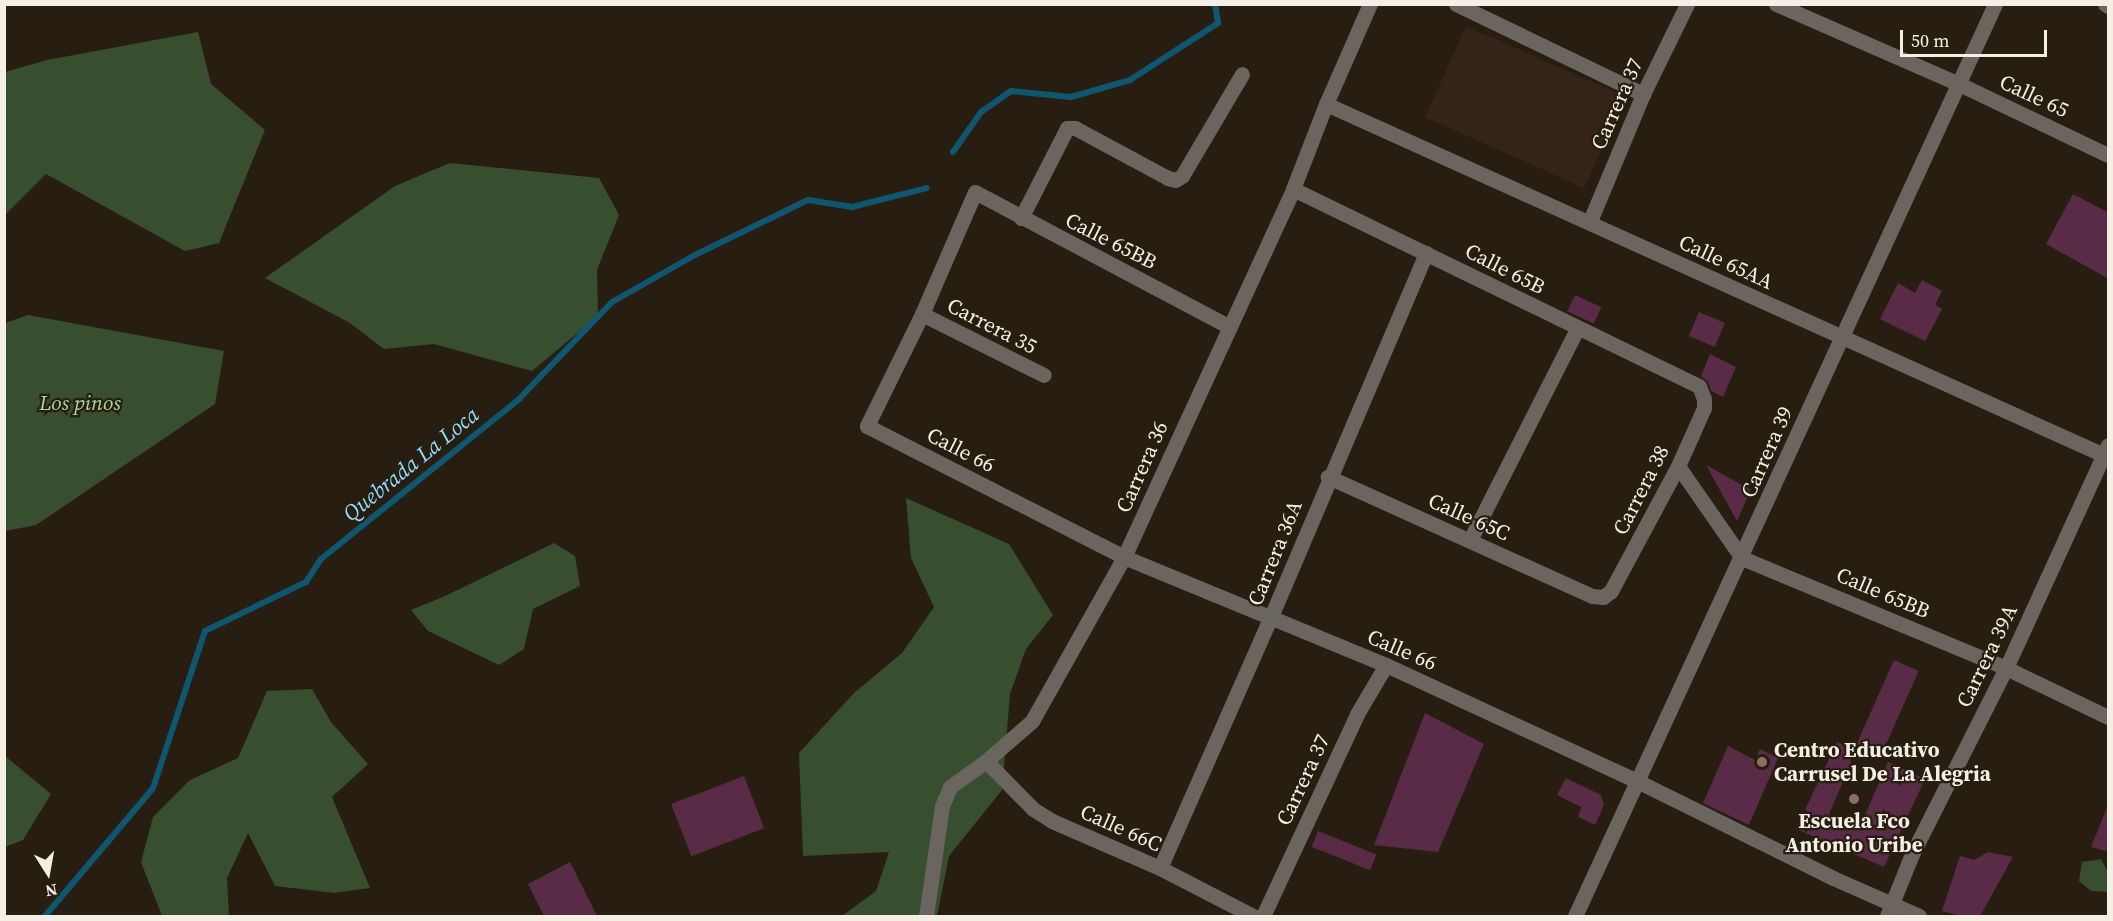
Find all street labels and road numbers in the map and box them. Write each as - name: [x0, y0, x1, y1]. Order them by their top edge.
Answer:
- street label: Carrera 37: [1586, 54, 1648, 154]
- street label: Calle 65: [1996, 69, 2072, 123]
- street label: Calle 65BB: [1061, 207, 1161, 275]
- street label: Calle 65AA: [1675, 229, 1777, 295]
- street label: Calle 65B: [1461, 238, 1549, 300]
- street label: Carrera 35: [943, 293, 1041, 359]
- street label: Carrera 39: [1736, 402, 1798, 502]
- street label: Carrera 36: [1111, 417, 1173, 517]
- street label: Calle 66: [923, 422, 999, 478]
- street label: Carrera 38: [1608, 441, 1674, 539]
- street label: Calle 65C: [1424, 488, 1514, 546]
- street label: Carrera 36A: [1242, 497, 1308, 609]
- street label: Calle 65BB: [1833, 562, 1933, 624]
- street label: Carrera 39A: [1951, 600, 2023, 712]
- street label: Calle 66: [1363, 624, 1441, 676]
- street label: Carrera 37: [1271, 731, 1335, 829]
- street label: Calle 66C: [1076, 799, 1166, 857]

